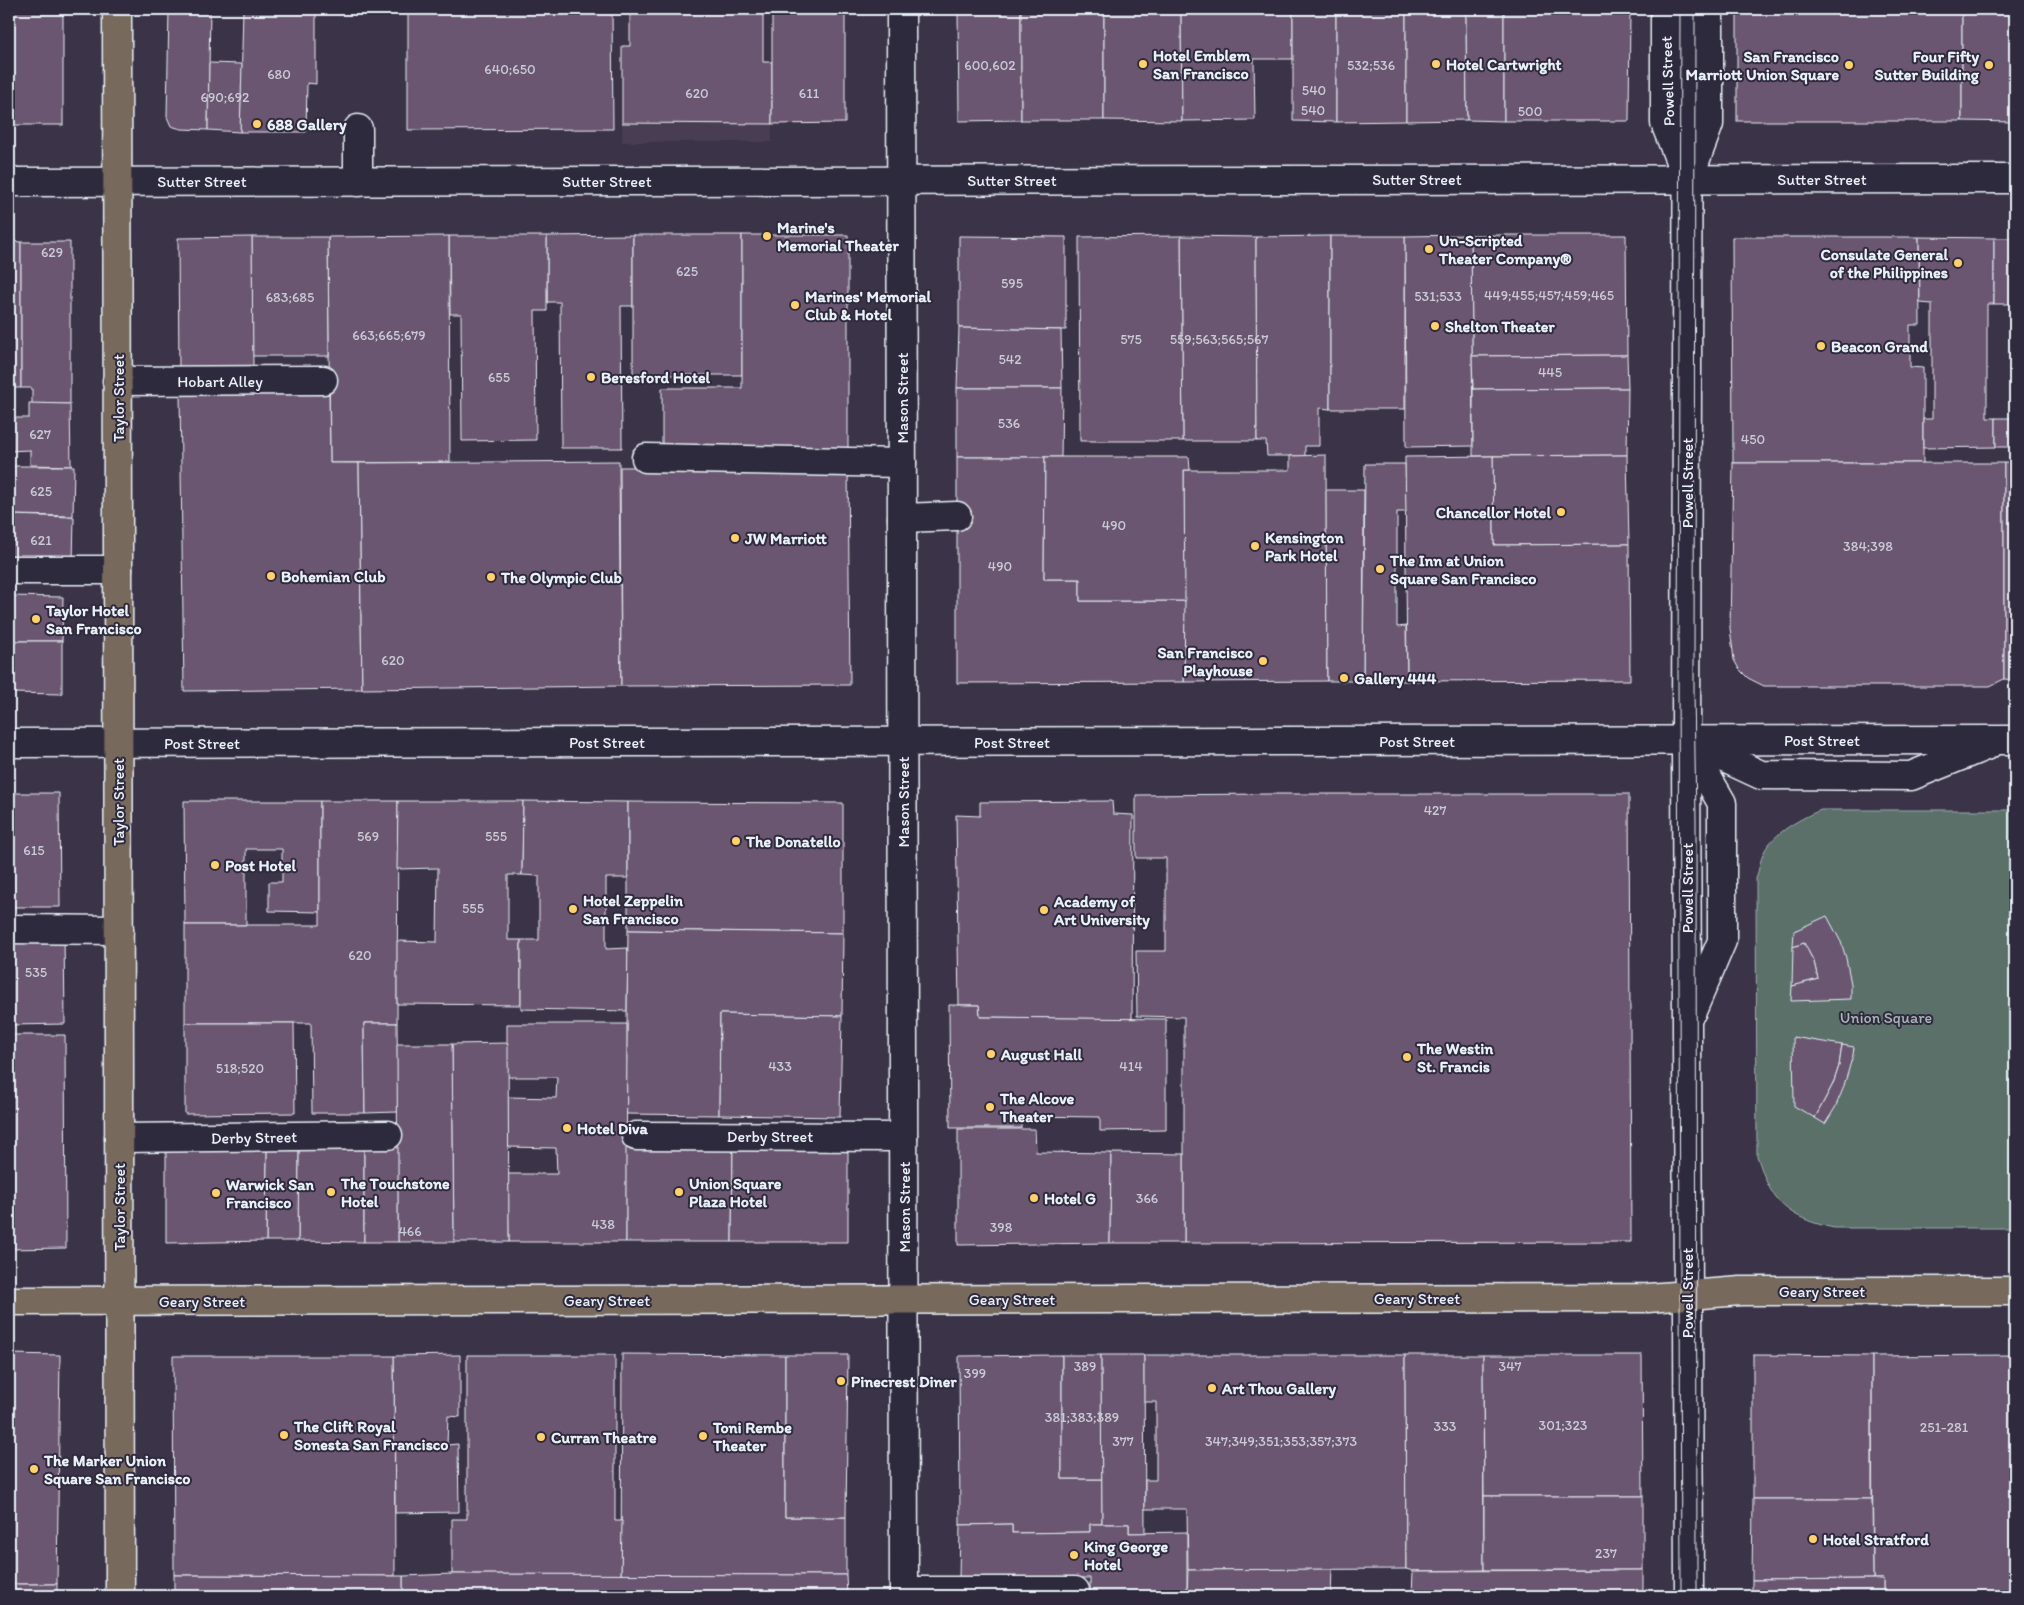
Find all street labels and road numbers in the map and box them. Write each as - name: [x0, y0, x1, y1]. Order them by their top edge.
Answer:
- street label: Powell Street: [1656, 36, 1679, 126]
- street label: Sutter Street: [1372, 170, 1462, 189]
- street label: Sutter Street: [1777, 170, 1867, 189]
- street label: Sutter Street: [967, 171, 1057, 190]
- street label: Sutter Street: [157, 172, 247, 191]
- street label: Sutter Street: [562, 172, 652, 191]
- street label: Mason Street: [893, 353, 912, 443]
- street label: Taylor Street: [109, 354, 128, 442]
- street label: Hobart Alley: [177, 372, 263, 391]
- street label: Powell Street: [1678, 438, 1697, 528]
- street label: Post Street: [1784, 731, 1860, 750]
- street label: Post Street: [1379, 732, 1455, 751]
- street label: Post Street: [569, 733, 645, 752]
- street label: Post Street: [974, 733, 1050, 752]
- street label: Post Street: [164, 734, 240, 753]
- street label: Mason Street: [894, 757, 913, 847]
- street label: Taylor Street: [109, 758, 128, 846]
- street label: Powell Street: [1678, 843, 1697, 933]
- street label: Derby Street: [211, 1127, 297, 1148]
- street label: Derby Street: [727, 1127, 813, 1146]
- street label: Mason Street: [895, 1162, 914, 1252]
- street label: Taylor Street: [110, 1163, 129, 1251]
- street label: Powell Street: [1678, 1248, 1697, 1338]
- street label: Geary Street: [1779, 1282, 1865, 1301]
- street label: Geary Street: [1374, 1289, 1460, 1308]
- street label: Geary Street: [969, 1290, 1055, 1309]
- street label: Geary Street: [564, 1291, 650, 1310]
- street label: Geary Street: [159, 1292, 245, 1311]

